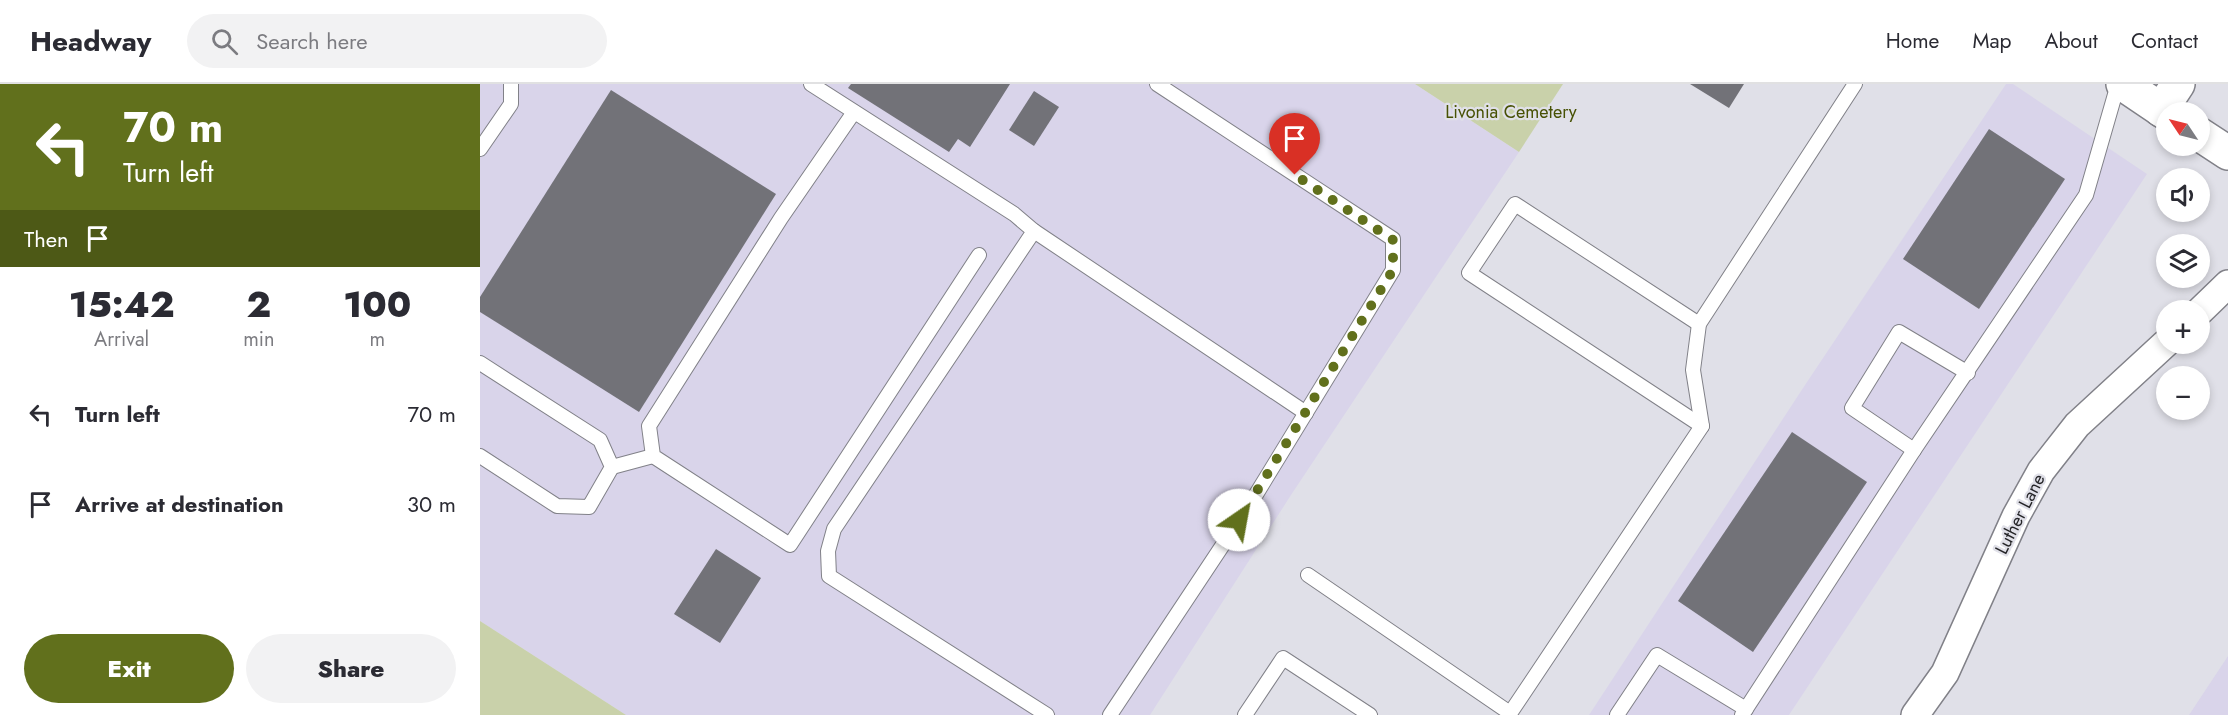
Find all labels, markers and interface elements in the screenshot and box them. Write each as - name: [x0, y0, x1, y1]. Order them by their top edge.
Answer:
- search box: [187, 14, 607, 68]
- text: Headway: [30, 21, 151, 62]
- icon: search: [208, 25, 241, 58]
- text: Search here: [256, 25, 368, 57]
- text: Home: [1886, 26, 1939, 56]
- text: Map: [1972, 26, 2012, 56]
- text: About: [2045, 26, 2098, 56]
- text: Contact: [2131, 26, 2198, 56]
- text: 70 m: [123, 97, 223, 158]
- park label: Livonia Cemetery: [1445, 99, 1577, 125]
- north arrow: [2156, 102, 2210, 156]
- map controls: [2156, 102, 2210, 420]
- icon: left: [24, 108, 102, 186]
- pin: [1269, 113, 1320, 175]
- icon: arrive: [1278, 122, 1311, 155]
- text: Turn left: [123, 153, 213, 192]
- button: sound: [2156, 168, 2210, 222]
- icon: arrive: [81, 222, 114, 255]
- text: Then: [24, 223, 69, 255]
- button: layers: [2156, 234, 2210, 288]
- text: 15:42: [69, 278, 175, 330]
- text: 2: [247, 278, 271, 330]
- text: 100: [343, 278, 411, 330]
- button: +: [2156, 300, 2210, 354]
- text: Arrival: [94, 325, 149, 354]
- text: min: [243, 325, 275, 354]
- text: m: [369, 325, 385, 354]
- button: −: [2156, 366, 2210, 420]
- icon: left: [24, 398, 57, 431]
- text: Turn left: [75, 398, 160, 430]
- text: 70 m: [407, 398, 456, 430]
- street label: Luther Lane: [1989, 469, 2051, 559]
- icon: arrive: [24, 488, 57, 521]
- text: Arrive at destination: [75, 488, 284, 520]
- text: 30 m: [407, 488, 456, 520]
- position arrow: [1207, 488, 1271, 552]
- button: Exit: [24, 634, 234, 703]
- button: Share: [246, 634, 456, 703]

